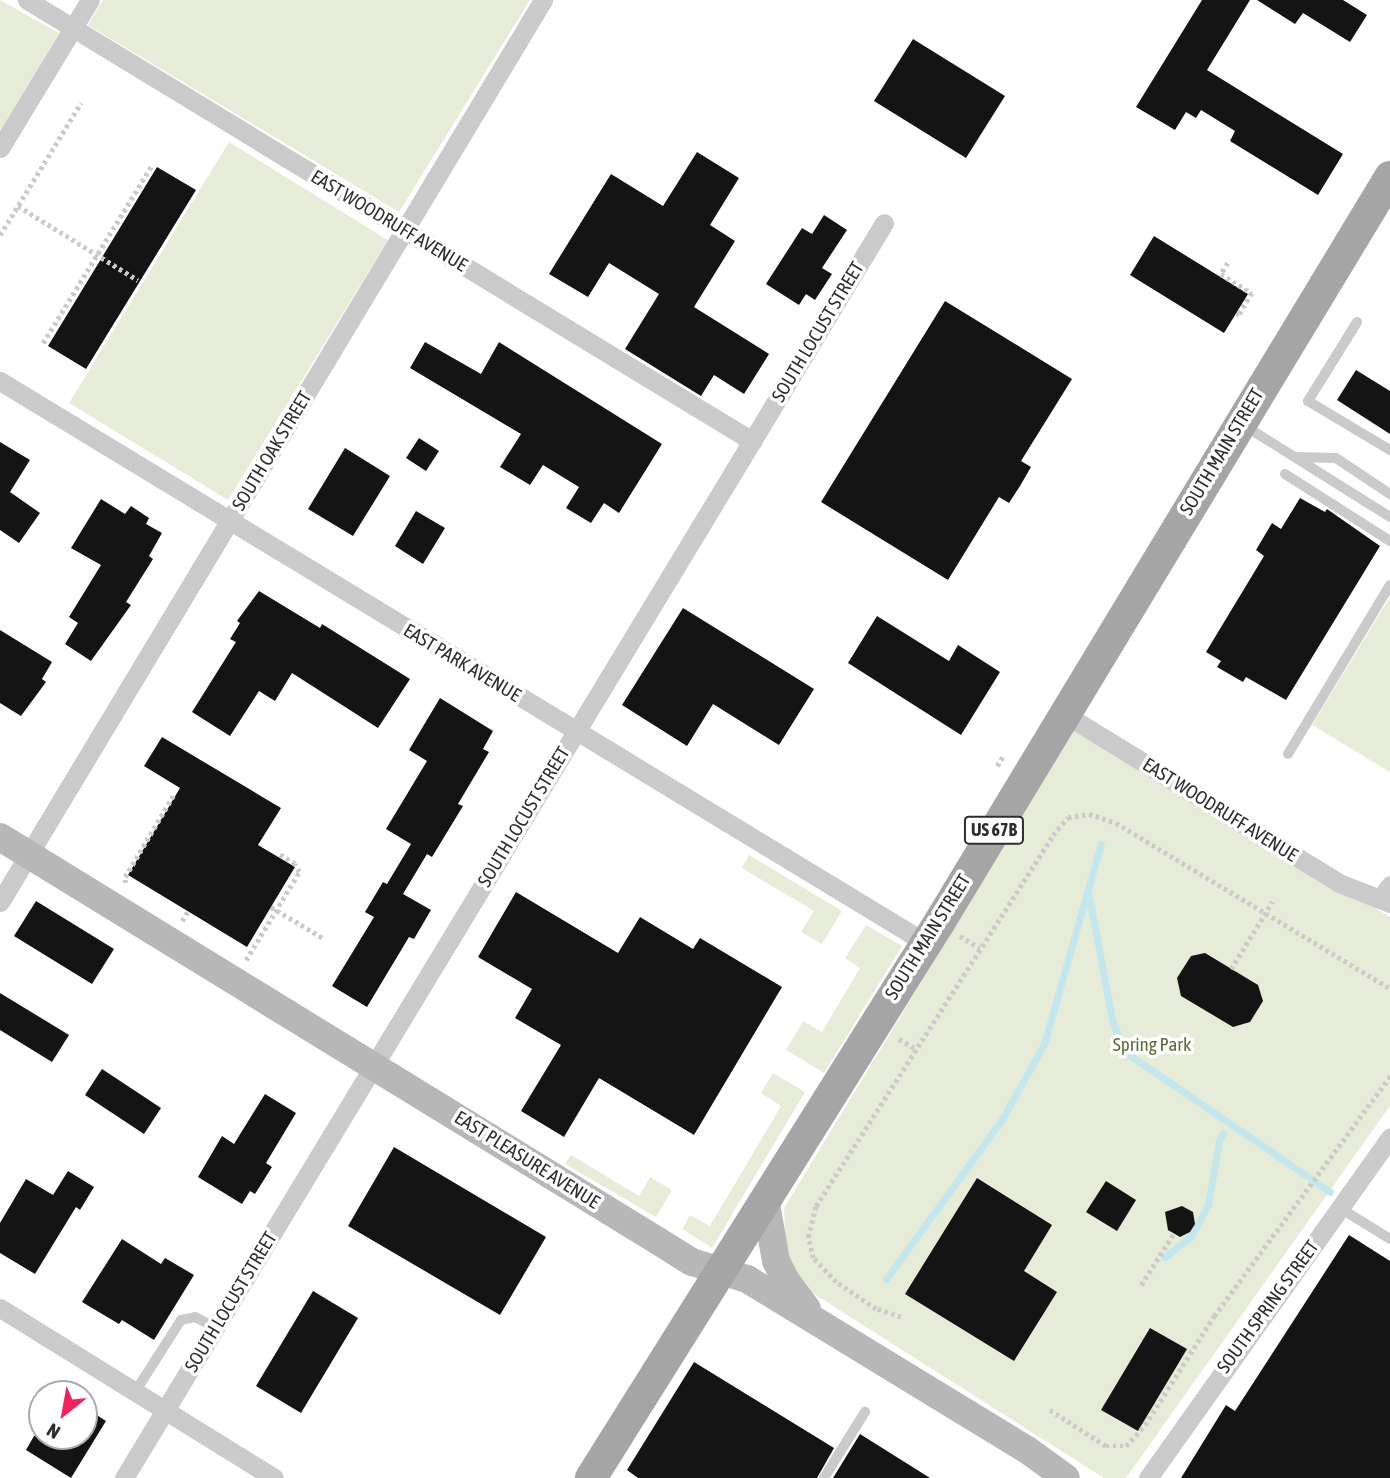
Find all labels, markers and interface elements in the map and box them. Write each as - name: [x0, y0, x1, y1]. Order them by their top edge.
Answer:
- street label: EAST WOODRUFF AVENUE: [307, 165, 471, 277]
- street label: SOUTH LOCUST STREET: [767, 258, 869, 406]
- street label: SOUTH MAIN STREET: [1175, 385, 1269, 519]
- street label: SOUTH OAK STREET: [227, 387, 317, 515]
- street label: EAST PARK AVENUE: [399, 619, 525, 707]
- street label: SOUTH LOCUST STREET: [473, 743, 575, 891]
- street label: EAST WOODRUFF AVENUE: [1138, 753, 1302, 867]
- road number: US 67B: [962, 816, 1026, 844]
- street label: SOUTH MAIN STREET: [880, 870, 976, 1004]
- park label: Spring Park: [1113, 1034, 1191, 1056]
- street label: EAST PLEASURE AVENUE: [450, 1106, 604, 1214]
- street label: SOUTH LOCUST STREET: [180, 1228, 282, 1376]
- street label: SOUTH SPRING STREET: [1212, 1236, 1324, 1378]
- north arrow: [28, 1380, 98, 1450]
- text: N: [43, 1419, 64, 1444]

